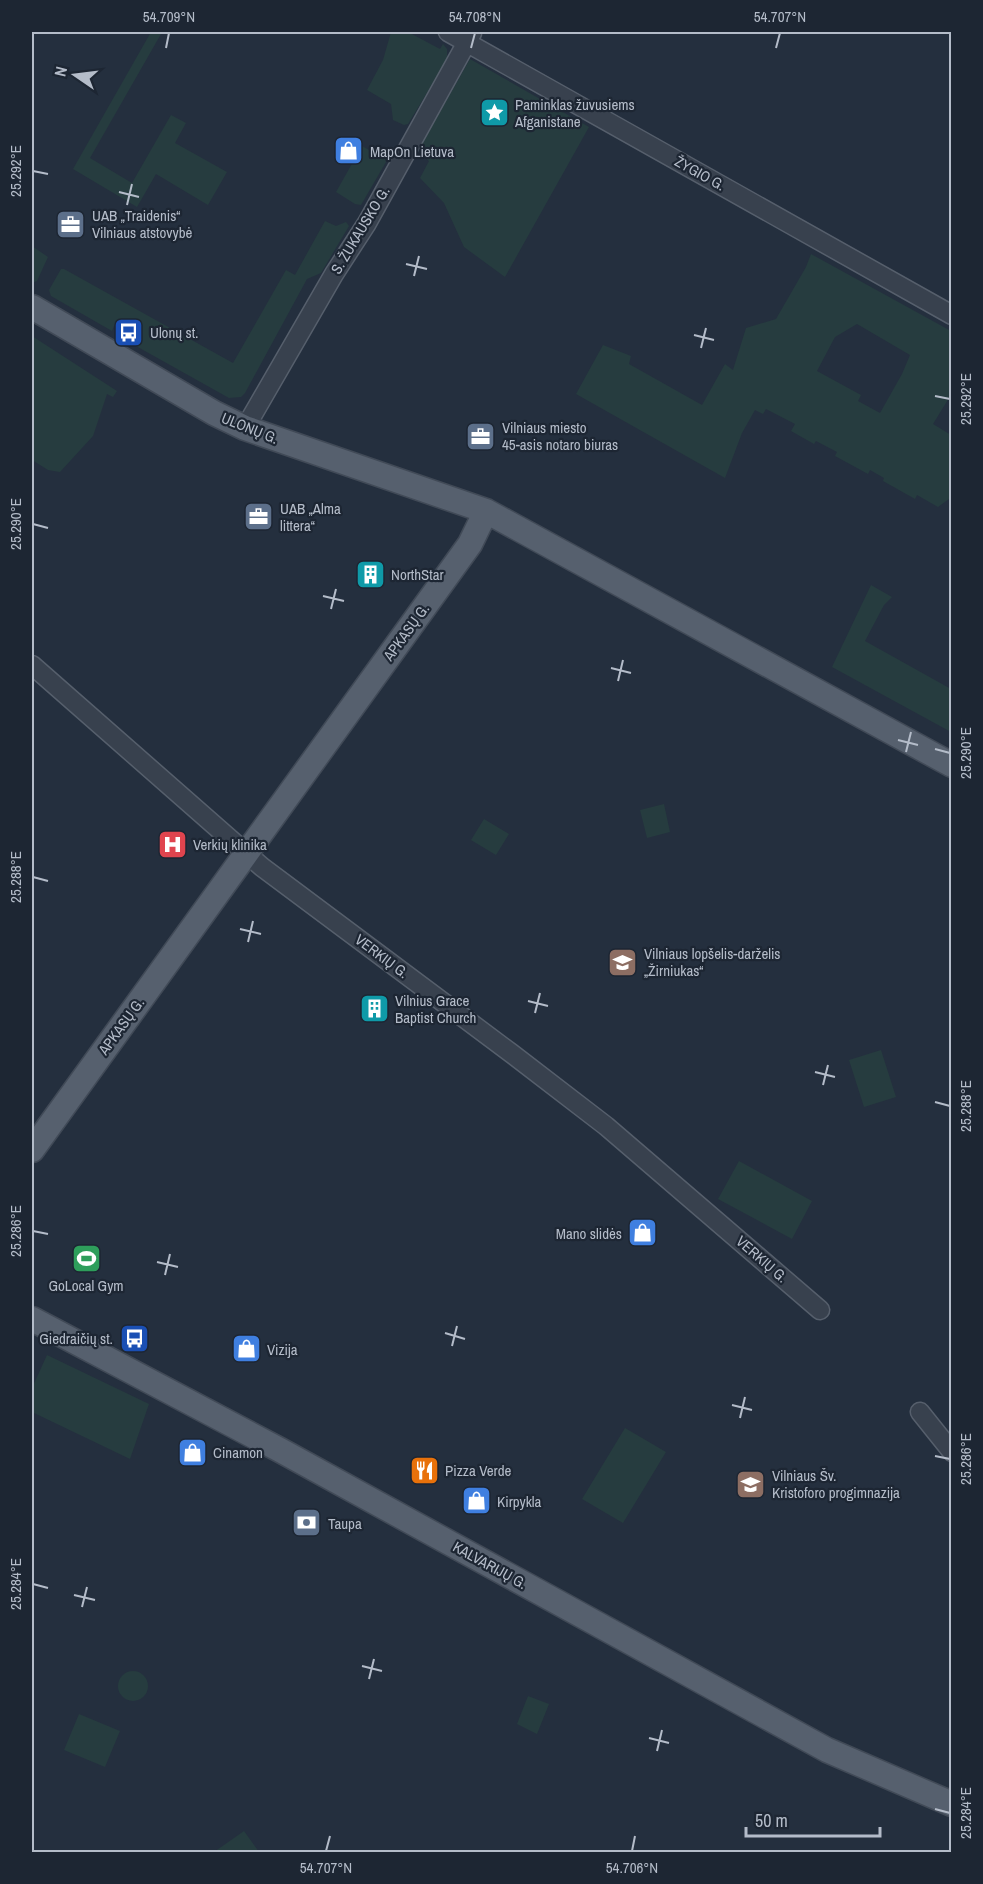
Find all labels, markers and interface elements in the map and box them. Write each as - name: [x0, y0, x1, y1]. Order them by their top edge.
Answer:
- text: 54.709°N: [143, 6, 195, 27]
- text: 54.708°N: [449, 6, 501, 27]
- text: 54.707°N: [754, 6, 806, 27]
- north arrow: [45, 45, 105, 105]
- text: N: [49, 64, 72, 79]
- place label: Paminklas žuvusiems Afganistane: [514, 94, 635, 132]
- place icon: Paminklas žuvusiems Afganistane: [478, 97, 510, 129]
- shop icon: MapOn Lietuva: [333, 135, 365, 167]
- place label: MapOn Lietuva: [370, 141, 454, 162]
- text: 25.292°E: [5, 145, 26, 197]
- street label: ŽYGIO G.: [671, 151, 729, 195]
- street label: S. ŽUKAUSKO G.: [325, 182, 395, 278]
- place label: UAB „Traidenis“ Vilniaus atstovybė: [92, 205, 192, 243]
- office icon: UAB „Traidenis“ Vilniaus atstovybė: [55, 208, 87, 240]
- bus stop icon: Ulonų st.: [113, 316, 145, 348]
- place label: Ulonų st.: [150, 322, 199, 343]
- text: 25.292°E: [955, 373, 976, 425]
- street label: ULONŲ G.: [218, 407, 282, 449]
- place label: Vilniaus miesto 45-asis notaro biuras: [502, 417, 618, 455]
- office icon: Vilniaus miesto 45-asis notaro biuras: [465, 420, 497, 452]
- text: 25.290°E: [5, 498, 26, 550]
- place label: UAB „Alma littera“: [280, 498, 341, 536]
- office icon: UAB „Alma littera“: [243, 501, 275, 533]
- building icon: NorthStar: [354, 558, 386, 590]
- place label: NorthStar: [391, 564, 444, 585]
- street label: APKASŲ G.: [377, 599, 434, 666]
- text: 25.290°E: [955, 727, 976, 779]
- hospital icon: Verkių klinika: [156, 828, 188, 860]
- place label: Verkių klinika: [193, 834, 267, 855]
- text: 25.288°E: [5, 851, 26, 903]
- street label: VERKIŲ G.: [351, 929, 413, 983]
- place label: Vilniaus lopšelis-darželis „Žirniukas“: [644, 943, 781, 981]
- school or university icon: Vilniaus lopšelis-darželis „Žirniukas“: [607, 946, 639, 978]
- place label: Vilnius Grace Baptist Church: [395, 990, 476, 1028]
- street label: APKASŲ G.: [92, 993, 149, 1060]
- building icon: Vilnius Grace Baptist Church: [358, 993, 390, 1025]
- text: 25.288°E: [955, 1080, 976, 1132]
- text: 25.286°E: [5, 1205, 26, 1257]
- shop icon: Mano slidės: [627, 1217, 659, 1249]
- place label: Mano slidės: [556, 1223, 622, 1244]
- street label: VERKIŲ G.: [732, 1231, 792, 1287]
- sports icon: GoLocal Gym: [70, 1242, 102, 1274]
- place label: GoLocal Gym: [48, 1275, 124, 1296]
- bus stop icon: Giedraičių st.: [118, 1322, 150, 1354]
- place label: Giedraičių st.: [39, 1328, 113, 1349]
- shop icon: Vizija: [230, 1333, 262, 1365]
- place label: Vizija: [267, 1339, 298, 1360]
- text: 25.286°E: [955, 1433, 976, 1485]
- shop icon: Cinamon: [176, 1436, 208, 1468]
- place label: Cinamon: [213, 1442, 263, 1463]
- restaurant icon: Pizza Verde: [408, 1454, 440, 1486]
- place label: Pizza Verde: [445, 1460, 511, 1481]
- place label: Vilniaus Šv. Kristoforo progimnazija: [772, 1465, 900, 1503]
- school or university icon: Vilniaus Šv. Kristoforo progimnazija: [735, 1468, 767, 1500]
- shop icon: Kirpykla: [460, 1485, 492, 1517]
- place label: Kirpykla: [497, 1491, 542, 1512]
- bank icon: Taupa: [291, 1507, 323, 1539]
- place label: Taupa: [328, 1513, 362, 1534]
- street label: KALVARIJŲ G.: [449, 1536, 531, 1594]
- text: 25.284°E: [5, 1558, 26, 1610]
- text: 25.284°E: [955, 1787, 976, 1839]
- scale bar: [746, 1800, 880, 1838]
- text: 50 m: [755, 1808, 788, 1833]
- text: 54.707°N: [300, 1857, 352, 1878]
- text: 54.706°N: [606, 1857, 658, 1878]

